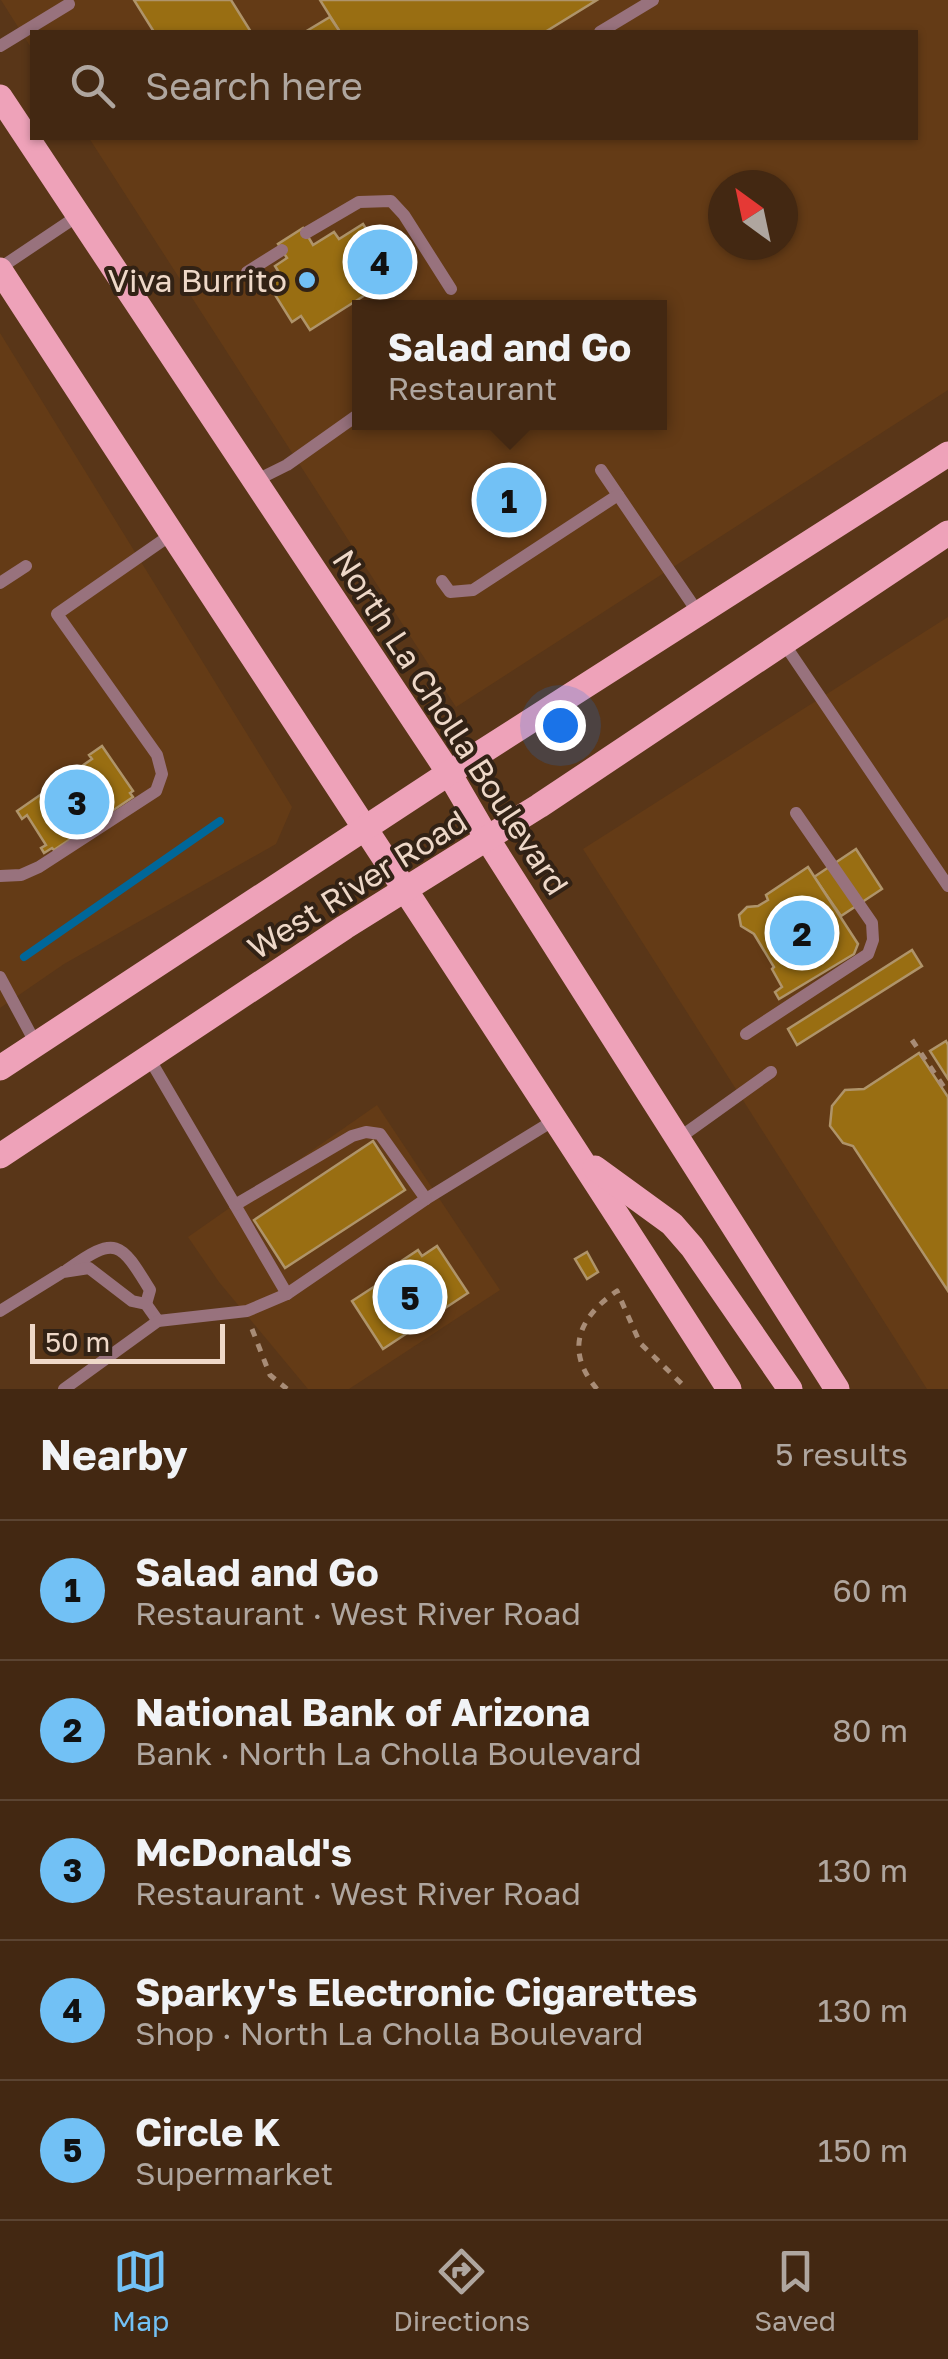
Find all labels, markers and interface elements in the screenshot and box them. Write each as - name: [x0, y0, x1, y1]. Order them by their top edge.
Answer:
- search box: [30, 30, 918, 140]
- icon: search: [65, 58, 120, 113]
- text: Search here: [145, 63, 363, 108]
- north arrow: [708, 170, 798, 260]
- pin: 4: [348, 224, 412, 300]
- place label: Viva Burrito: [108, 261, 287, 299]
- marker: Viva Burrito: [296, 269, 318, 291]
- popup: [352, 300, 667, 430]
- text: Salad and Go: [388, 324, 631, 369]
- text: Restaurant: [388, 369, 557, 407]
- pin: 1: [476, 462, 542, 538]
- street label: North La Cholla Boulevard: [325, 542, 577, 902]
- your location: [535, 700, 586, 751]
- pin: 3: [44, 764, 110, 840]
- street label: West River Road: [241, 801, 473, 967]
- pin: 2: [770, 896, 834, 970]
- pin: 5: [378, 1260, 442, 1334]
- scale bar: [30, 1319, 225, 1364]
- text: 50 m: [45, 1325, 110, 1358]
- text: Nearby: [40, 1429, 188, 1479]
- text: 5 results: [775, 1435, 908, 1473]
- text: Salad and Go: [135, 1549, 379, 1594]
- text: 1: [64, 1571, 81, 1609]
- text: 60 m: [832, 1571, 908, 1609]
- text: Restaurant · West River Road: [135, 1594, 581, 1632]
- text: National Bank of Arizona: [135, 1689, 590, 1734]
- text: 2: [63, 1711, 82, 1749]
- text: 80 m: [832, 1711, 908, 1749]
- text: Bank · North La Cholla Boulevard: [135, 1734, 642, 1772]
- text: McDonald's: [135, 1829, 352, 1874]
- text: 3: [63, 1851, 82, 1889]
- text: 130 m: [818, 1851, 908, 1889]
- text: Restaurant · West River Road: [135, 1874, 581, 1912]
- text: Sparky's Electronic Cigarettes: [135, 1969, 698, 2014]
- text: 4: [62, 1991, 83, 2029]
- text: 130 m: [818, 1991, 908, 2029]
- text: Shop · North La Cholla Boulevard: [135, 2014, 643, 2052]
- text: Circle K: [135, 2109, 281, 2154]
- text: 5: [63, 2131, 82, 2169]
- text: 150 m: [818, 2131, 908, 2169]
- text: Supermarket: [135, 2154, 333, 2192]
- tab: Map: [112, 2244, 169, 2337]
- tab: Directions: [393, 2244, 530, 2337]
- tab: Saved: [754, 2244, 836, 2337]

